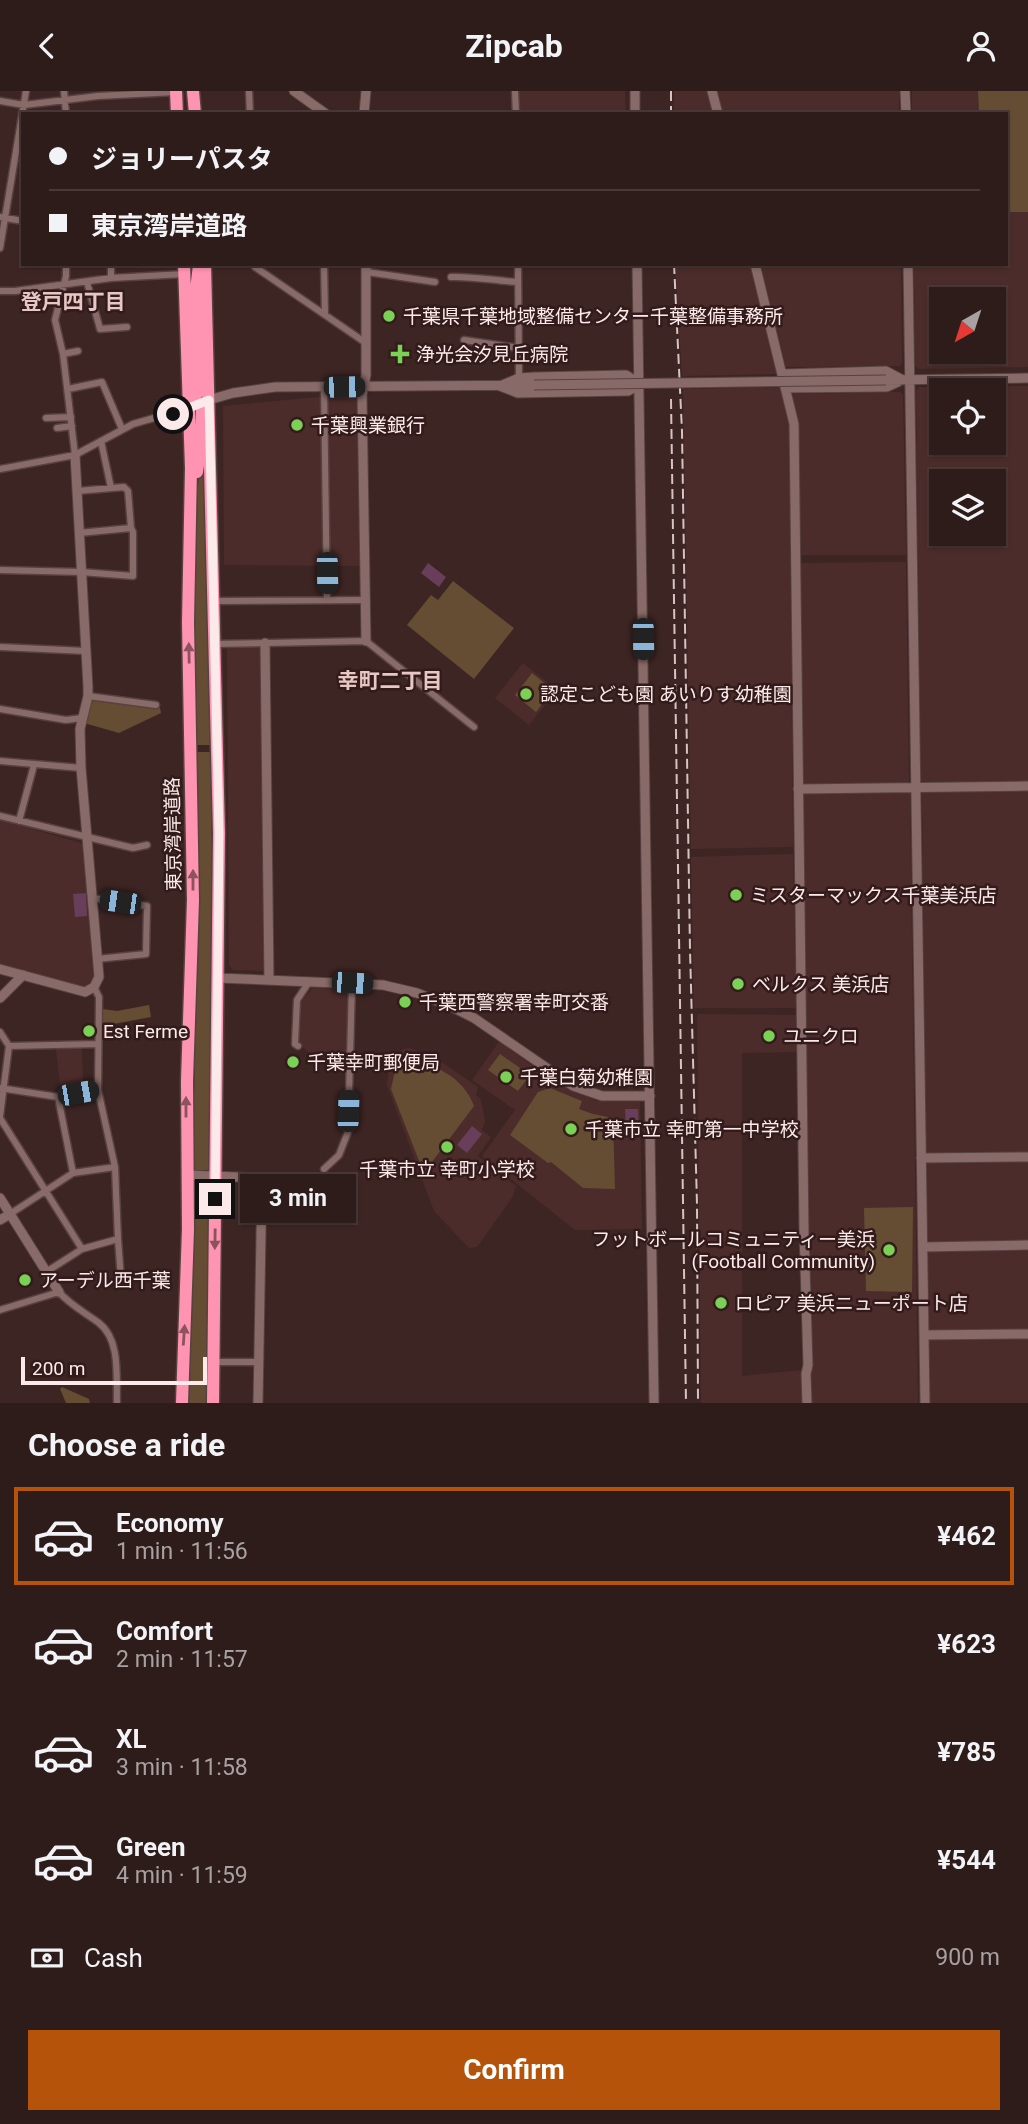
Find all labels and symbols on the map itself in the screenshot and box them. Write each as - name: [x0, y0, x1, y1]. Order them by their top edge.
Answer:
- north arrow: [929, 287, 1006, 364]
- district label: 登戸四丁目: [21, 290, 126, 314]
- place label: 千葉県千葉地域整備センター千葉整備事務所: [403, 305, 783, 328]
- marker: 千葉県千葉地域整備センター千葉整備事務所: [381, 308, 397, 324]
- place label: 浄光会汐見丘病院: [416, 343, 568, 366]
- marker: 浄光会汐見丘病院: [390, 344, 410, 364]
- car: [323, 376, 366, 398]
- route start: [157, 398, 189, 430]
- place label: 千葉興業銀行: [311, 414, 425, 437]
- marker: 千葉興業銀行: [289, 417, 305, 433]
- car: [317, 552, 338, 594]
- car: [633, 618, 654, 660]
- one-way arrow: [183, 641, 195, 663]
- district label: 幸町二丁目: [338, 669, 443, 693]
- place label: 認定こども園 あいりす幼稚園: [540, 683, 792, 706]
- marker: 認定こども園 あいりす幼稚園: [518, 686, 534, 702]
- street label: 東京湾岸道路: [161, 777, 185, 891]
- one-way arrow: [187, 869, 199, 891]
- place label: ミスターマックス千葉美浜店: [750, 884, 996, 907]
- marker: ミスターマックス千葉美浜店: [728, 887, 744, 903]
- car: [98, 889, 143, 915]
- car: [331, 971, 374, 995]
- place label: ベルクス 美浜店: [752, 973, 889, 996]
- marker: ベルクス 美浜店: [730, 976, 746, 992]
- place label: 千葉西警察署幸町交番: [419, 991, 609, 1014]
- marker: 千葉西警察署幸町交番: [397, 994, 413, 1010]
- place label: Est Ferme: [103, 1020, 188, 1043]
- marker: Est Ferme: [81, 1023, 97, 1039]
- place label: ユニクロ: [783, 1025, 859, 1048]
- marker: ユニクロ: [761, 1028, 777, 1044]
- place label: 千葉幸町郵便局: [307, 1051, 440, 1074]
- marker: 千葉幸町郵便局: [285, 1054, 301, 1070]
- place label: 千葉白菊幼稚園: [520, 1066, 653, 1089]
- marker: 千葉白菊幼稚園: [498, 1069, 514, 1085]
- car: [56, 1079, 101, 1107]
- car: [337, 1090, 360, 1132]
- one-way arrow: [180, 1096, 192, 1118]
- place label: 千葉市立 幸町第一中学校: [585, 1118, 799, 1141]
- marker: 千葉市立 幸町第一中学校: [563, 1121, 579, 1137]
- marker: 千葉市立 幸町小学校: [439, 1139, 455, 1155]
- place label: 千葉市立 幸町小学校: [359, 1158, 535, 1181]
- callout: 3 min: [240, 1175, 355, 1223]
- route end: [199, 1183, 231, 1215]
- one-way arrow: [209, 1228, 221, 1250]
- place label: フットボールコミュニティー美浜 (Football Community): [592, 1228, 875, 1273]
- marker: フットボールコミュニティー美浜 (Football Community): [881, 1242, 897, 1258]
- place label: アーデル西千葉: [39, 1269, 171, 1292]
- marker: アーデル西千葉: [17, 1272, 33, 1288]
- place label: ロピア 美浜ニューポート店: [735, 1292, 968, 1315]
- marker: ロピア 美浜ニューポート店: [713, 1295, 729, 1311]
- one-way arrow: [179, 1324, 190, 1346]
- scale bar: [21, 1354, 206, 1386]

